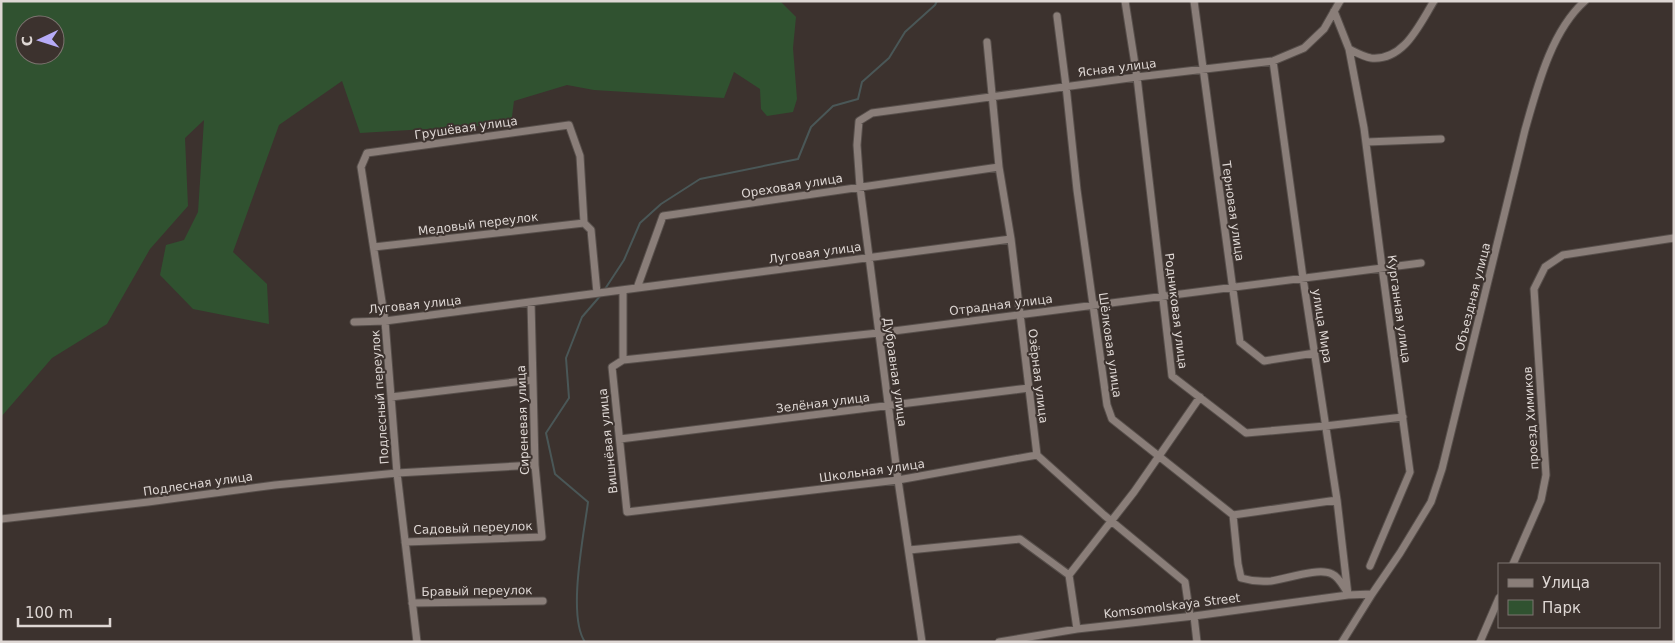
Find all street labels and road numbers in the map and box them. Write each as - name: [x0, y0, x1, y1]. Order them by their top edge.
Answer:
- street label: Ясная улица: [1077, 56, 1157, 80]
- street label: Грушёвая улица: [414, 114, 518, 142]
- street label: Терновая улица: [1219, 159, 1247, 262]
- street label: Ореховая улица: [740, 171, 844, 201]
- street label: Медовый переулок: [417, 210, 539, 238]
- street label: Луговая улица: [768, 240, 862, 266]
- street label: Объездная улица: [1453, 241, 1493, 353]
- street label: Родниковая улица: [1162, 252, 1190, 370]
- street label: Курганная улица: [1384, 254, 1414, 364]
- street label: улица Мира: [1309, 288, 1335, 364]
- street label: Отрадная улица: [949, 292, 1053, 318]
- street label: Шёлковая улица: [1096, 292, 1124, 398]
- street label: Луговая улица: [368, 293, 462, 317]
- street label: Дубравная улица: [880, 316, 910, 428]
- street label: Озёрная улица: [1025, 328, 1051, 424]
- street label: Подлесный переулок: [368, 329, 392, 465]
- street label: Сиреневая улица: [514, 365, 532, 475]
- street label: проезд Химиков: [1520, 366, 1542, 470]
- street label: Вишнёвая улица: [596, 388, 620, 494]
- street label: Зелёная улица: [775, 390, 871, 416]
- street label: Школьная улица: [818, 457, 926, 485]
- street label: Подлесная улица: [142, 469, 254, 499]
- street label: Садовый переулок: [413, 519, 533, 537]
- street label: Бравый переулок: [421, 583, 533, 599]
- street label: Komsomolskaya Street: [1103, 591, 1241, 621]

